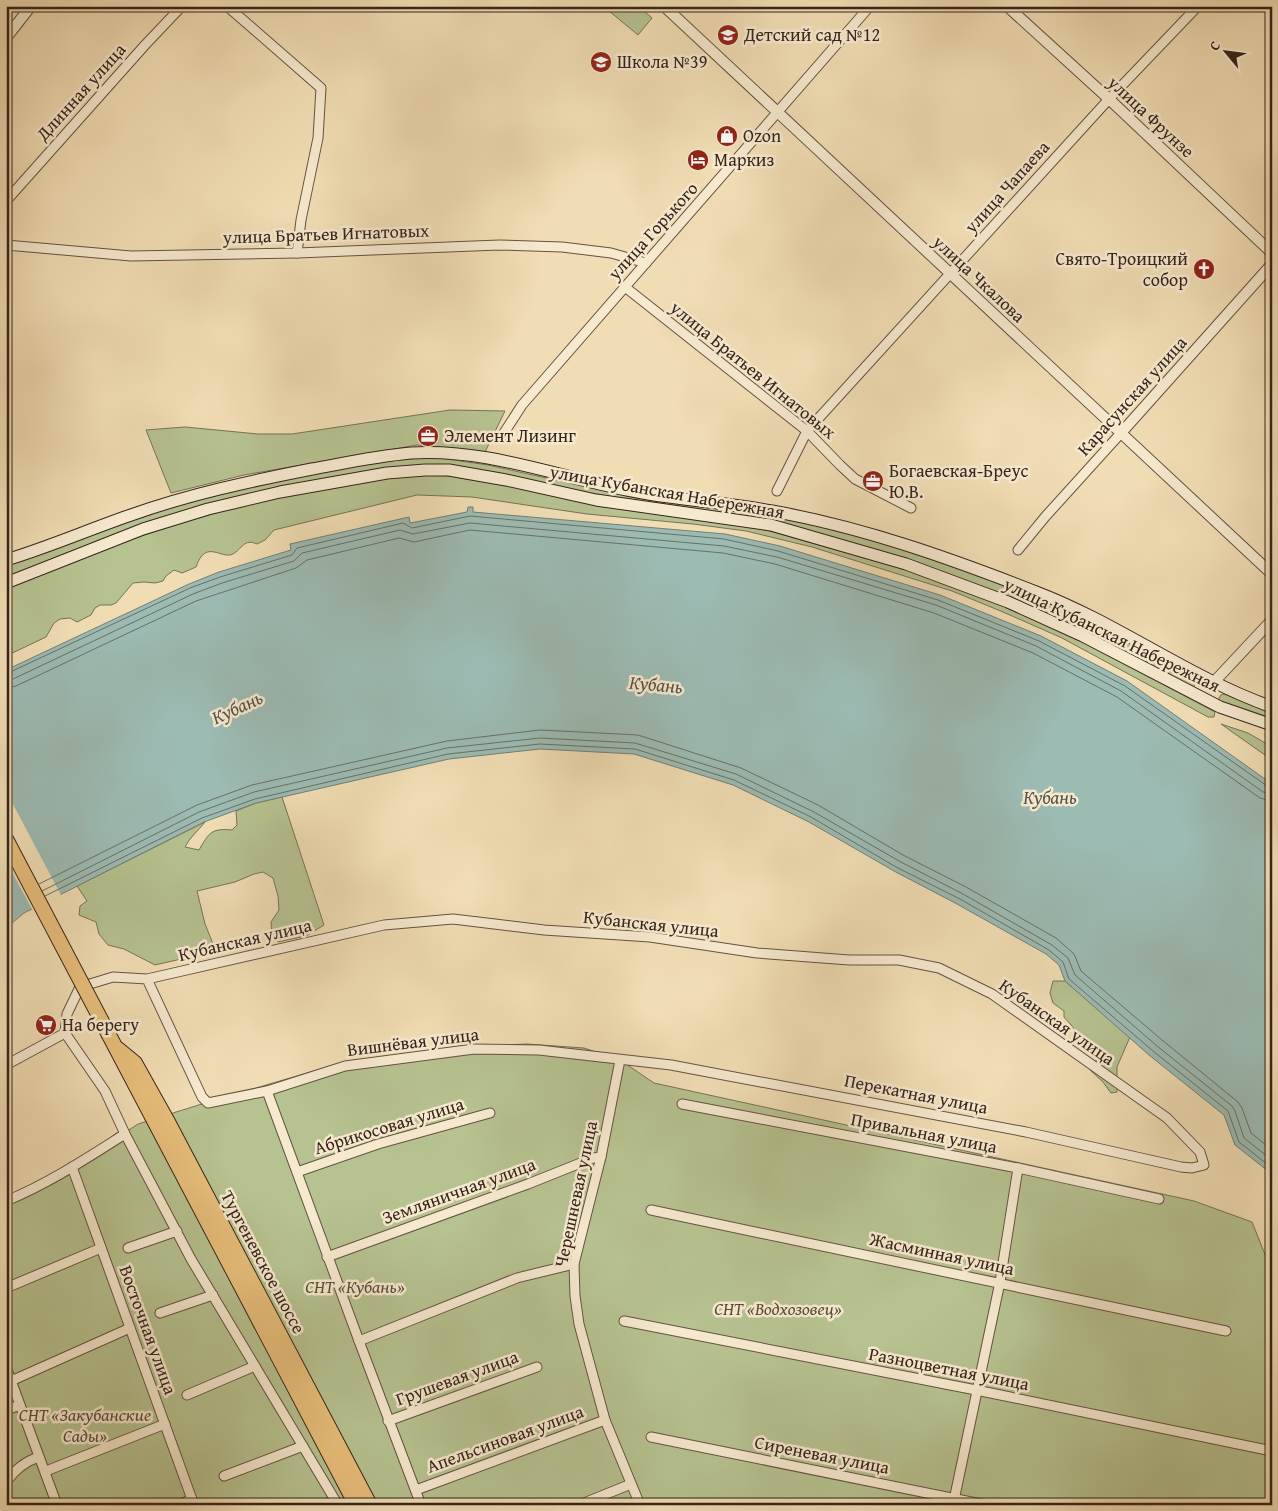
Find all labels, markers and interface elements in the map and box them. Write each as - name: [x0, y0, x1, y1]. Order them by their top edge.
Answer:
- place label: Детский сад №12: [743, 21, 880, 48]
- school or university icon: Детский сад №12: [716, 23, 740, 47]
- north arrow: [1200, 28, 1250, 78]
- street label: Длинная улица: [29, 37, 132, 147]
- text: С: [1204, 37, 1225, 54]
- place label: Школа №39: [617, 48, 707, 75]
- school or university icon: Школа №39: [589, 50, 613, 74]
- street label: улица Фрунзе: [1101, 69, 1201, 164]
- place label: Ozon: [743, 122, 781, 149]
- shop icon: Ozon: [715, 124, 739, 148]
- street label: улица Чапаева: [957, 134, 1056, 240]
- place label: Маркиз: [714, 146, 775, 173]
- hotel icon: Маркиз: [686, 148, 710, 172]
- street label: улица Горького: [600, 176, 704, 287]
- street label: улица Братьев Игнатовых: [221, 216, 431, 251]
- street label: улица Чкалова: [926, 228, 1032, 329]
- place label: Свято-Троицкий собор: [1056, 245, 1188, 293]
- church icon: Свято-Троицкий собор: [1192, 257, 1216, 281]
- street label: улица Братьев Игнатовых: [664, 293, 843, 446]
- street label: Карасунская улица: [1070, 329, 1193, 462]
- place label: Элемент Лизинг: [444, 422, 576, 449]
- office icon: Элемент Лизинг: [416, 424, 440, 448]
- street label: улица Кубанская Набережная: [547, 457, 786, 525]
- place label: Богаевская-Бреус Ю.В.: [889, 457, 1029, 505]
- office icon: Богаевская-Бреус Ю.В.: [861, 469, 885, 493]
- street label: улица Кубанская Набережная: [999, 570, 1225, 699]
- water label: Кубань: [628, 668, 684, 700]
- water label: Кубань: [207, 683, 267, 731]
- water label: Кубань: [1023, 783, 1077, 811]
- street label: Кубанская улица: [582, 903, 721, 944]
- street label: Кубанская улица: [176, 911, 315, 968]
- street label: Кубанская улица: [994, 972, 1121, 1072]
- place label: На берегу: [62, 1011, 139, 1038]
- supermarket icon: На берегу: [34, 1013, 58, 1037]
- street label: Вишнёвая улица: [346, 1020, 481, 1063]
- street label: Перекатная улица: [842, 1066, 991, 1121]
- street label: Абрикосовая улица: [311, 1090, 467, 1161]
- street label: Привальная улица: [849, 1105, 1000, 1160]
- street label: Черешневая улица: [547, 1118, 604, 1270]
- street label: Земляничная улица: [379, 1150, 540, 1231]
- street label: Тургеневское шоссе: [214, 1185, 313, 1338]
- street label: Жасминная улица: [866, 1225, 1017, 1282]
- street label: Восточная улица: [113, 1262, 184, 1399]
- park label: СНТ «Кубань»: [305, 1273, 405, 1300]
- park label: СНТ «Водхозовец»: [714, 1295, 842, 1322]
- street label: Разноцветная улица: [867, 1340, 1032, 1397]
- street label: Грушевая улица: [392, 1343, 522, 1412]
- street label: Апельсиновая улица: [423, 1397, 587, 1479]
- park label: СНТ «Закубанские Сады»: [19, 1401, 151, 1449]
- street label: Сиреневая улица: [753, 1428, 892, 1481]

